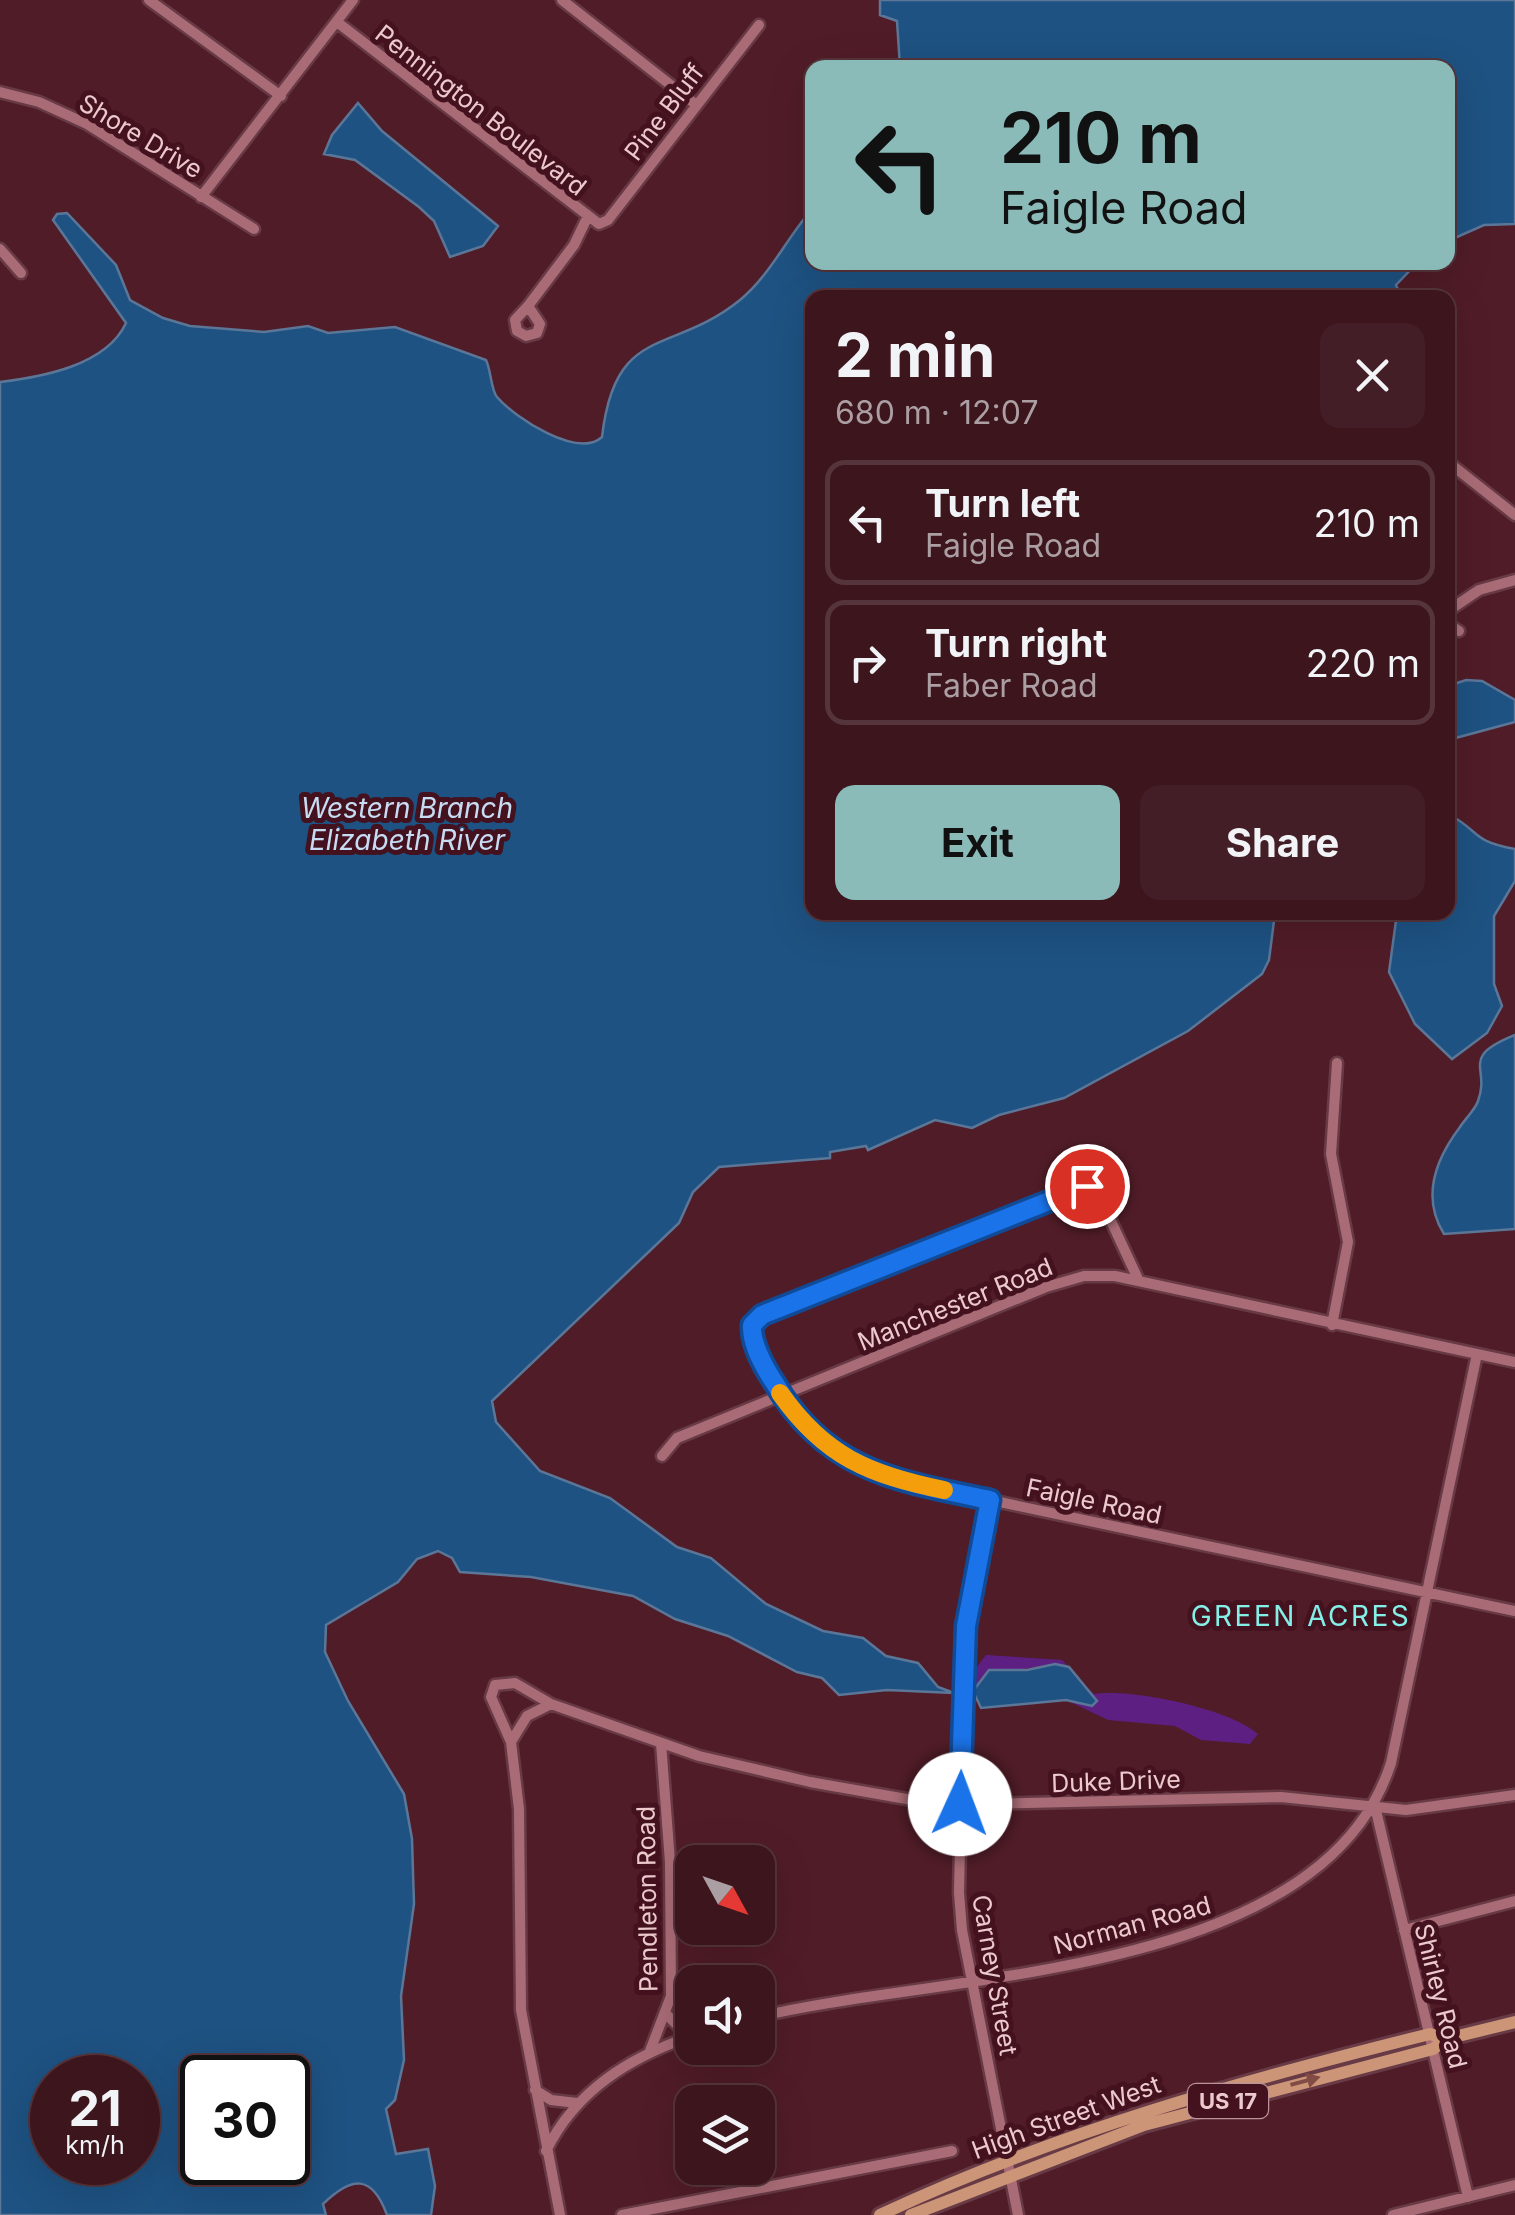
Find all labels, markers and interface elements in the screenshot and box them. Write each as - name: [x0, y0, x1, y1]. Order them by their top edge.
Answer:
- street label: Pennington Boulevard: [370, 18, 592, 202]
- street label: Pine Bluff: [618, 58, 710, 166]
- street label: Shore Drive: [74, 87, 208, 185]
- text: 210 m: [1000, 95, 1202, 180]
- icon: left: [835, 100, 965, 230]
- text: Faigle Road: [1000, 180, 1248, 235]
- text: 2 min: [835, 319, 995, 391]
- button: close: [1320, 323, 1425, 428]
- text: 680 m · 12:07: [835, 393, 1039, 432]
- text: Turn left: [925, 480, 1080, 526]
- icon: left: [840, 495, 895, 550]
- text: 210 m: [1313, 500, 1420, 546]
- text: Faigle Road: [925, 526, 1101, 565]
- text: Turn right: [925, 620, 1107, 666]
- icon: right: [840, 635, 895, 690]
- text: 220 m: [1306, 640, 1420, 686]
- text: Faber Road: [925, 666, 1098, 705]
- button: Exit: [835, 785, 1120, 900]
- button: Share: [1140, 785, 1425, 900]
- water label: Western Branch Elizabeth River: [301, 791, 513, 857]
- pin: [1045, 1144, 1130, 1229]
- icon: arrive: [1060, 1159, 1115, 1214]
- street label: Manchester Road: [853, 1251, 1057, 1357]
- street label: Faigle Road: [1024, 1472, 1164, 1530]
- district label: GREEN ACRES: [1191, 1599, 1411, 1633]
- position arrow: [908, 1752, 1012, 1856]
- street label: Duke Drive: [1051, 1764, 1181, 1798]
- street label: Pendleton Road: [630, 1806, 664, 1992]
- north arrow: [675, 1845, 775, 1945]
- map controls: [675, 1845, 775, 2185]
- street label: Norman Road: [1050, 1890, 1214, 1960]
- street label: Carney Street: [966, 1892, 1024, 2058]
- street label: Shirley Road: [1409, 1920, 1473, 2072]
- button: sound: [675, 1965, 775, 2065]
- speed limit sign: 30: [180, 2055, 310, 2185]
- street label: High Street West: [968, 2069, 1164, 2165]
- one-way arrow: [1290, 2072, 1321, 2088]
- text: 21: [68, 2078, 122, 2138]
- road number: US 17: [1188, 2084, 1268, 2118]
- button: layers: [675, 2085, 775, 2185]
- text: km/h: [65, 2130, 125, 2160]

